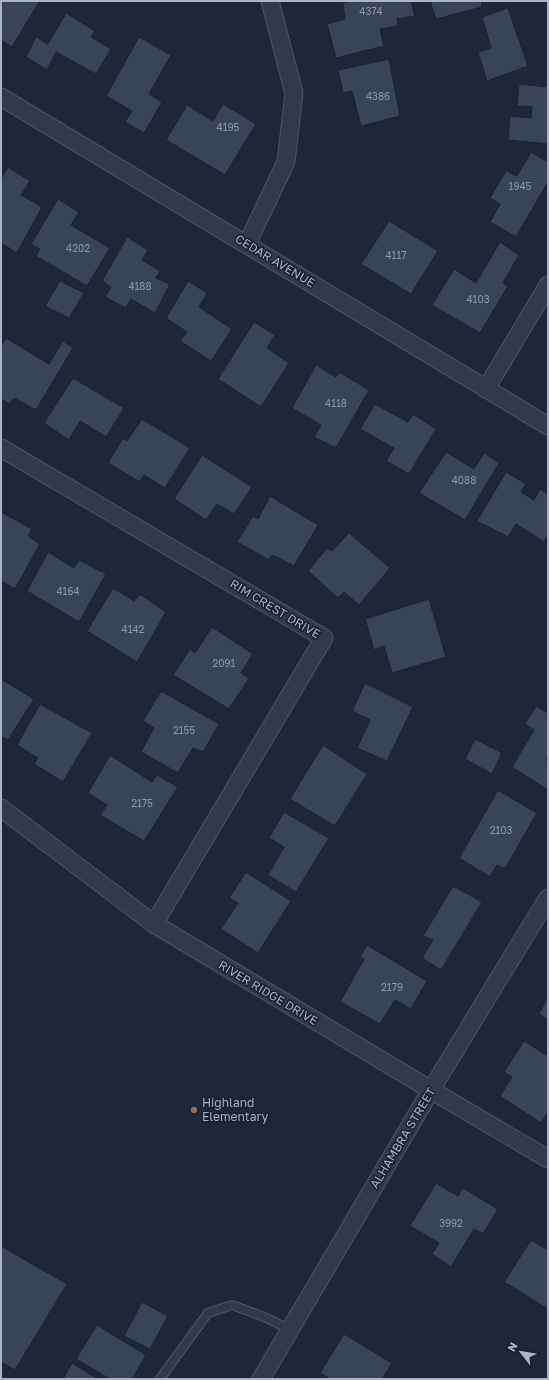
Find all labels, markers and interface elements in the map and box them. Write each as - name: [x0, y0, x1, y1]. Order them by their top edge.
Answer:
- house number: 4374: [359, 5, 383, 17]
- house number: 4386: [366, 90, 390, 102]
- house number: 4195: [217, 121, 240, 133]
- house number: 1945: [509, 180, 532, 192]
- street label: CEDAR AVENUE: [233, 231, 318, 290]
- house number: 4202: [66, 242, 90, 254]
- house number: 4117: [385, 249, 407, 261]
- house number: 4188: [128, 280, 152, 292]
- house number: 4103: [467, 293, 490, 305]
- house number: 4118: [325, 397, 347, 409]
- house number: 4088: [452, 474, 476, 486]
- street label: RIM CREST DRIVE: [227, 576, 323, 641]
- house number: 4164: [56, 585, 80, 597]
- house number: 4142: [122, 623, 145, 635]
- house number: 2091: [213, 657, 236, 669]
- house number: 2155: [173, 724, 195, 736]
- house number: 2175: [131, 797, 153, 809]
- house number: 2103: [490, 824, 512, 836]
- street label: RIVER RIDGE DRIVE: [216, 957, 321, 1028]
- house number: 2179: [381, 981, 403, 993]
- street label: ALHAMBRA STREET: [367, 1084, 439, 1191]
- place label: Highland Elementary: [202, 1095, 268, 1124]
- marker: Highland Elementary: [189, 1105, 199, 1115]
- house number: 3992: [439, 1217, 463, 1229]
- north arrow: [501, 1332, 541, 1372]
- text: N: [504, 1340, 520, 1354]

